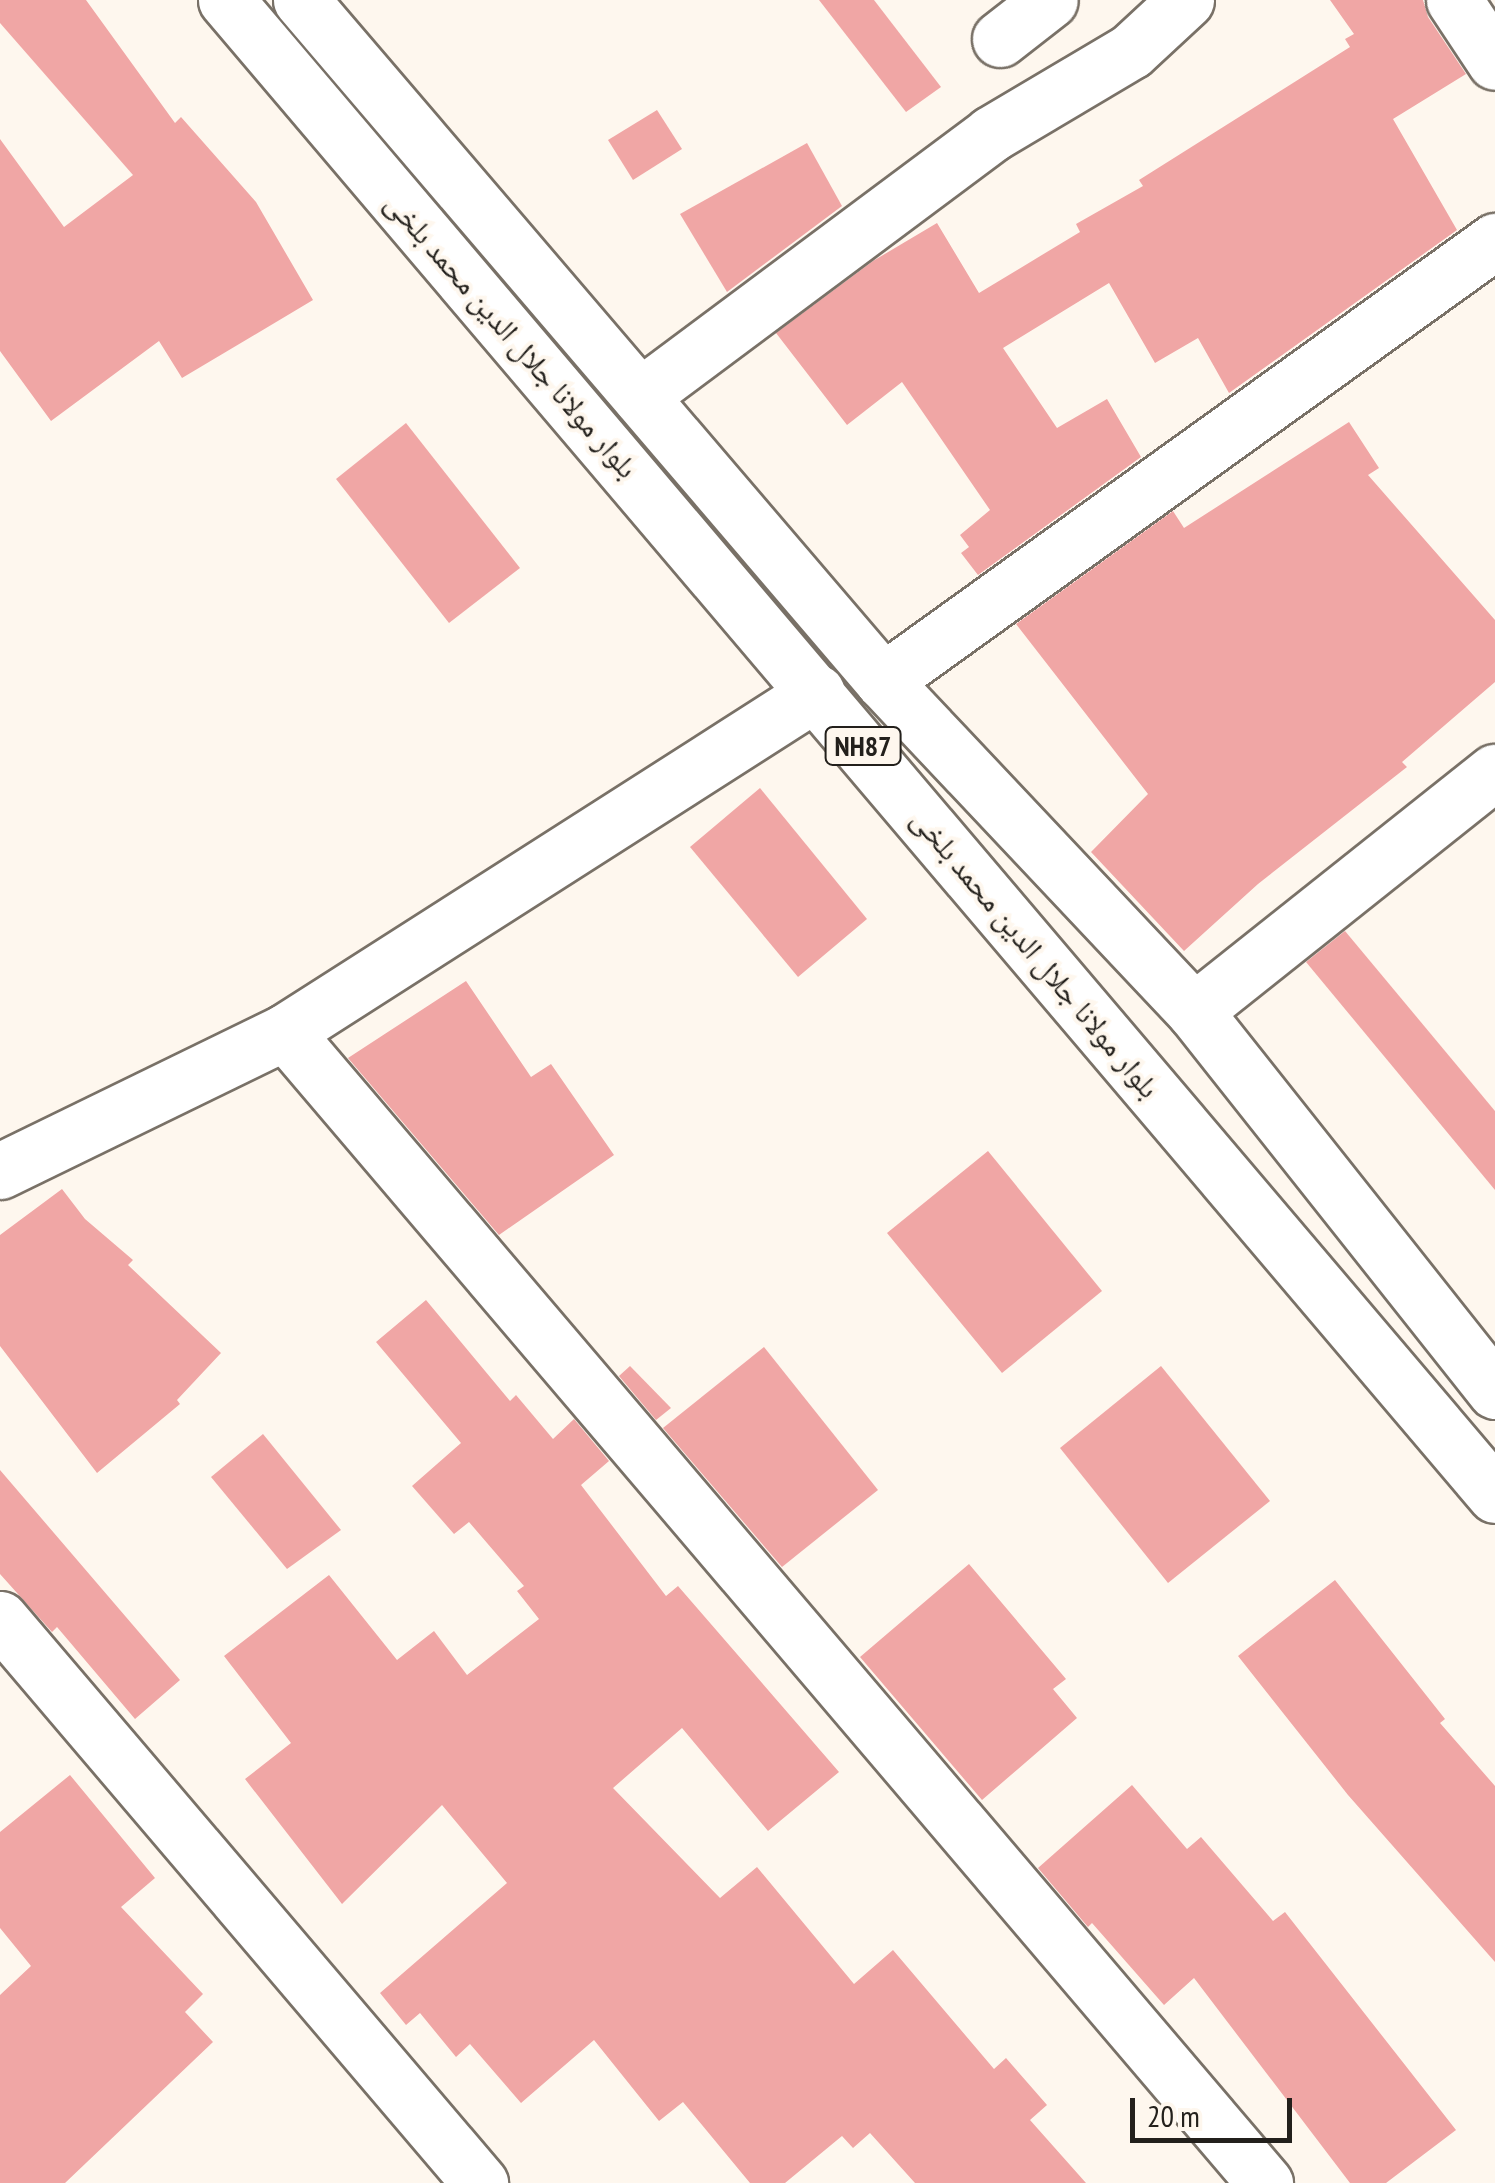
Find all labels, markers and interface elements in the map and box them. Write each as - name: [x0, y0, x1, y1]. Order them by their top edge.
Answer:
- street label: بلوار مولانا جلال الدین محمد بلخی: [378, 185, 646, 485]
- road number: NH87: [823, 723, 903, 769]
- street label: بلوار مولانا جلال الدین محمد بلخی: [904, 801, 1168, 1105]
- scale bar: [1135, 2078, 1298, 2140]
- text: 20 m: [1147, 2096, 1200, 2135]

